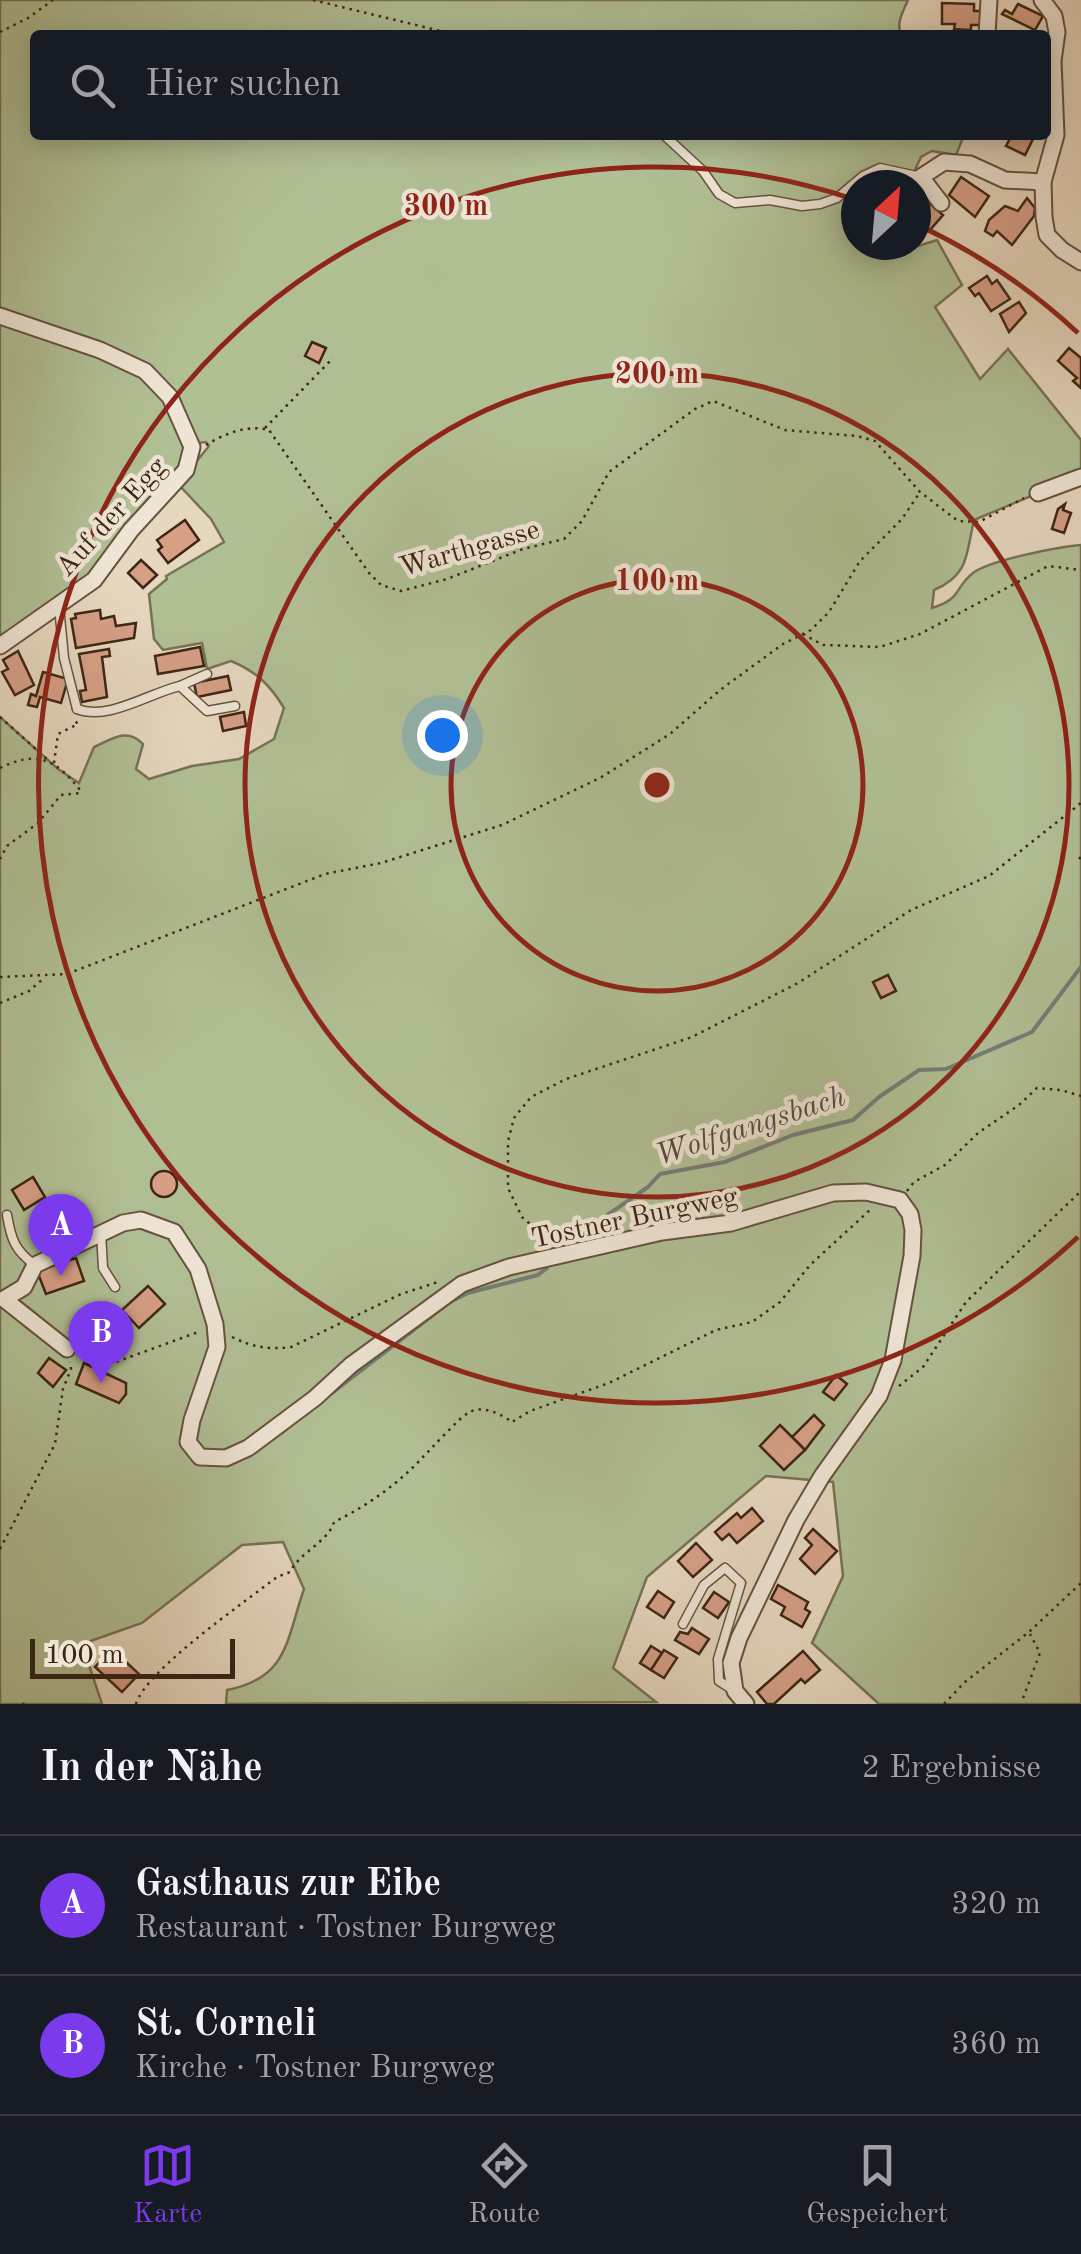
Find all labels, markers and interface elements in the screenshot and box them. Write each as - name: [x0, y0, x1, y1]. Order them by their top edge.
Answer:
- search box: [30, 30, 1051, 140]
- icon: search: [65, 58, 120, 113]
- text: Hier suchen: [145, 66, 341, 104]
- north arrow: [841, 170, 931, 260]
- text: 300 m: [404, 192, 488, 222]
- text: 200 m: [615, 360, 699, 390]
- street label: Auf der Egg: [52, 453, 173, 583]
- street label: Warthgasse: [397, 517, 543, 583]
- text: 100 m: [615, 567, 699, 597]
- your location: [417, 710, 468, 761]
- centre of rings: [639, 767, 675, 803]
- water label: Wolfgangsbach: [652, 1082, 849, 1172]
- street label: Tostner Burgweg: [529, 1183, 740, 1255]
- pin: A: [28, 1194, 94, 1276]
- pin: B: [68, 1300, 134, 1383]
- scale bar: [30, 1634, 235, 1678]
- text: 100 m: [45, 1642, 124, 1670]
- text: In der Nähe: [40, 1748, 263, 1790]
- text: 2 Ergebnisse: [861, 1753, 1041, 1785]
- text: Gasthaus zur Eibe: [135, 1866, 441, 1904]
- text: A: [60, 1889, 85, 1921]
- text: 320 m: [951, 1889, 1041, 1921]
- text: Restaurant · Tostner Burgweg: [135, 1913, 555, 1945]
- text: St. Corneli: [135, 2006, 316, 2044]
- text: B: [61, 2029, 84, 2061]
- text: 360 m: [951, 2029, 1041, 2061]
- text: Kirche · Tostner Burgweg: [135, 2053, 495, 2085]
- tab: Karte: [133, 2138, 202, 2233]
- tab: Route: [468, 2138, 540, 2233]
- tab: Gespeichert: [806, 2138, 948, 2233]

